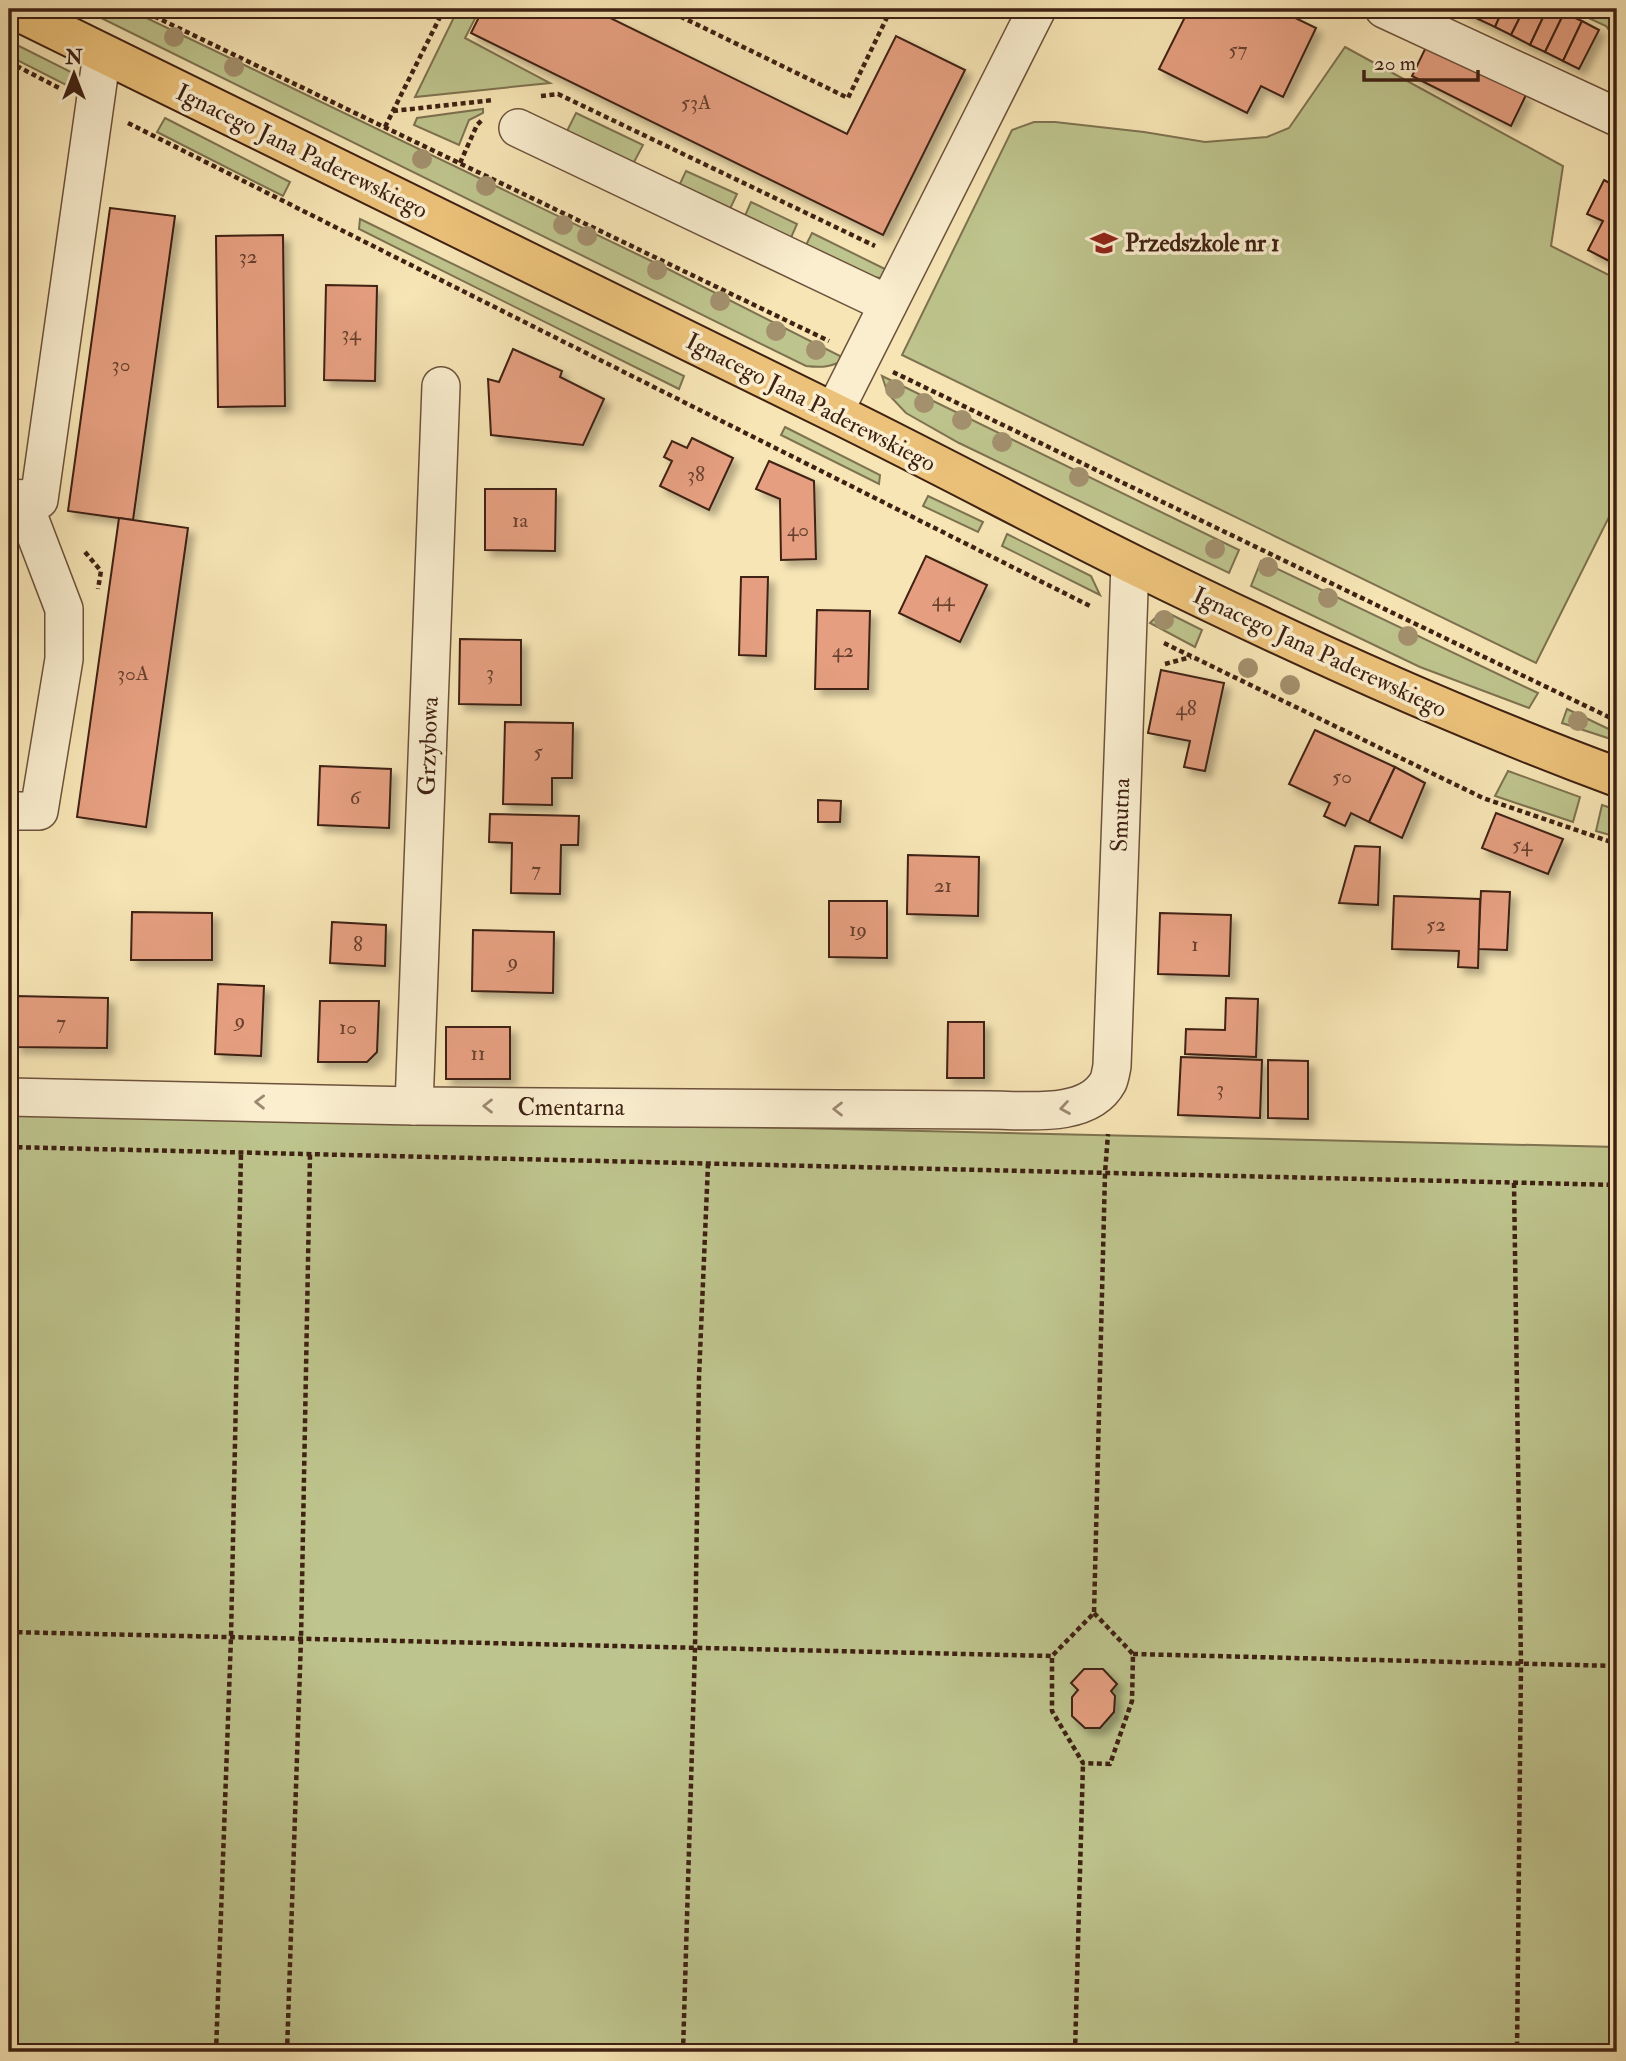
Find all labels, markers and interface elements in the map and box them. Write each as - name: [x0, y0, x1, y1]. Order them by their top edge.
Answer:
- house number: 57: [1229, 36, 1248, 63]
- north arrow: [38, 38, 108, 108]
- scale bar: [1364, 38, 1477, 82]
- text: N: [64, 46, 83, 70]
- text: 20 m: [1374, 50, 1416, 77]
- street label: Ignacego Jana Paderewskiego: [171, 77, 433, 226]
- house number: 53A: [681, 89, 711, 116]
- school or university icon: Przedszkole nr 1: [1089, 228, 1119, 258]
- place label: Przedszkole nr 1: [1125, 228, 1280, 259]
- house number: 32: [239, 243, 257, 270]
- house number: 34: [341, 320, 362, 347]
- street label: Ignacego Jana Paderewskiego: [681, 326, 941, 479]
- house number: 30: [112, 351, 130, 378]
- house number: 38: [687, 461, 705, 488]
- house number: 1a: [512, 507, 528, 534]
- house number: 40: [787, 516, 809, 543]
- street label: Ignacego Jana Paderewskiego: [1188, 580, 1452, 725]
- house number: 44: [932, 586, 956, 613]
- house number: 42: [832, 637, 854, 664]
- house number: 3: [486, 659, 494, 686]
- house number: 30A: [117, 660, 149, 687]
- street label: Grzybowa: [411, 695, 446, 796]
- house number: 48: [1175, 695, 1197, 722]
- house number: 5: [533, 738, 543, 765]
- house number: 50: [1332, 763, 1352, 790]
- street label: Smutna: [1104, 776, 1137, 853]
- house number: 6: [350, 784, 362, 811]
- house number: 54: [1512, 831, 1534, 858]
- house number: 7: [531, 856, 541, 883]
- house number: 21: [934, 872, 952, 899]
- house number: 52: [1426, 911, 1446, 938]
- house number: 19: [849, 916, 867, 943]
- house number: 8: [353, 931, 363, 958]
- house number: 1: [1191, 931, 1199, 958]
- house number: 9: [506, 948, 518, 975]
- house number: 9: [233, 1007, 245, 1034]
- house number: 7: [56, 1009, 66, 1036]
- house number: 10: [339, 1014, 357, 1041]
- house number: 11: [471, 1040, 486, 1067]
- house number: 3: [1216, 1075, 1224, 1102]
- street label: Cmentarna: [517, 1092, 626, 1123]
- one-way arrow: [255, 1095, 266, 1110]
- one-way arrow: [482, 1098, 493, 1114]
- one-way arrow: [1059, 1100, 1071, 1115]
- one-way arrow: [832, 1101, 843, 1117]

